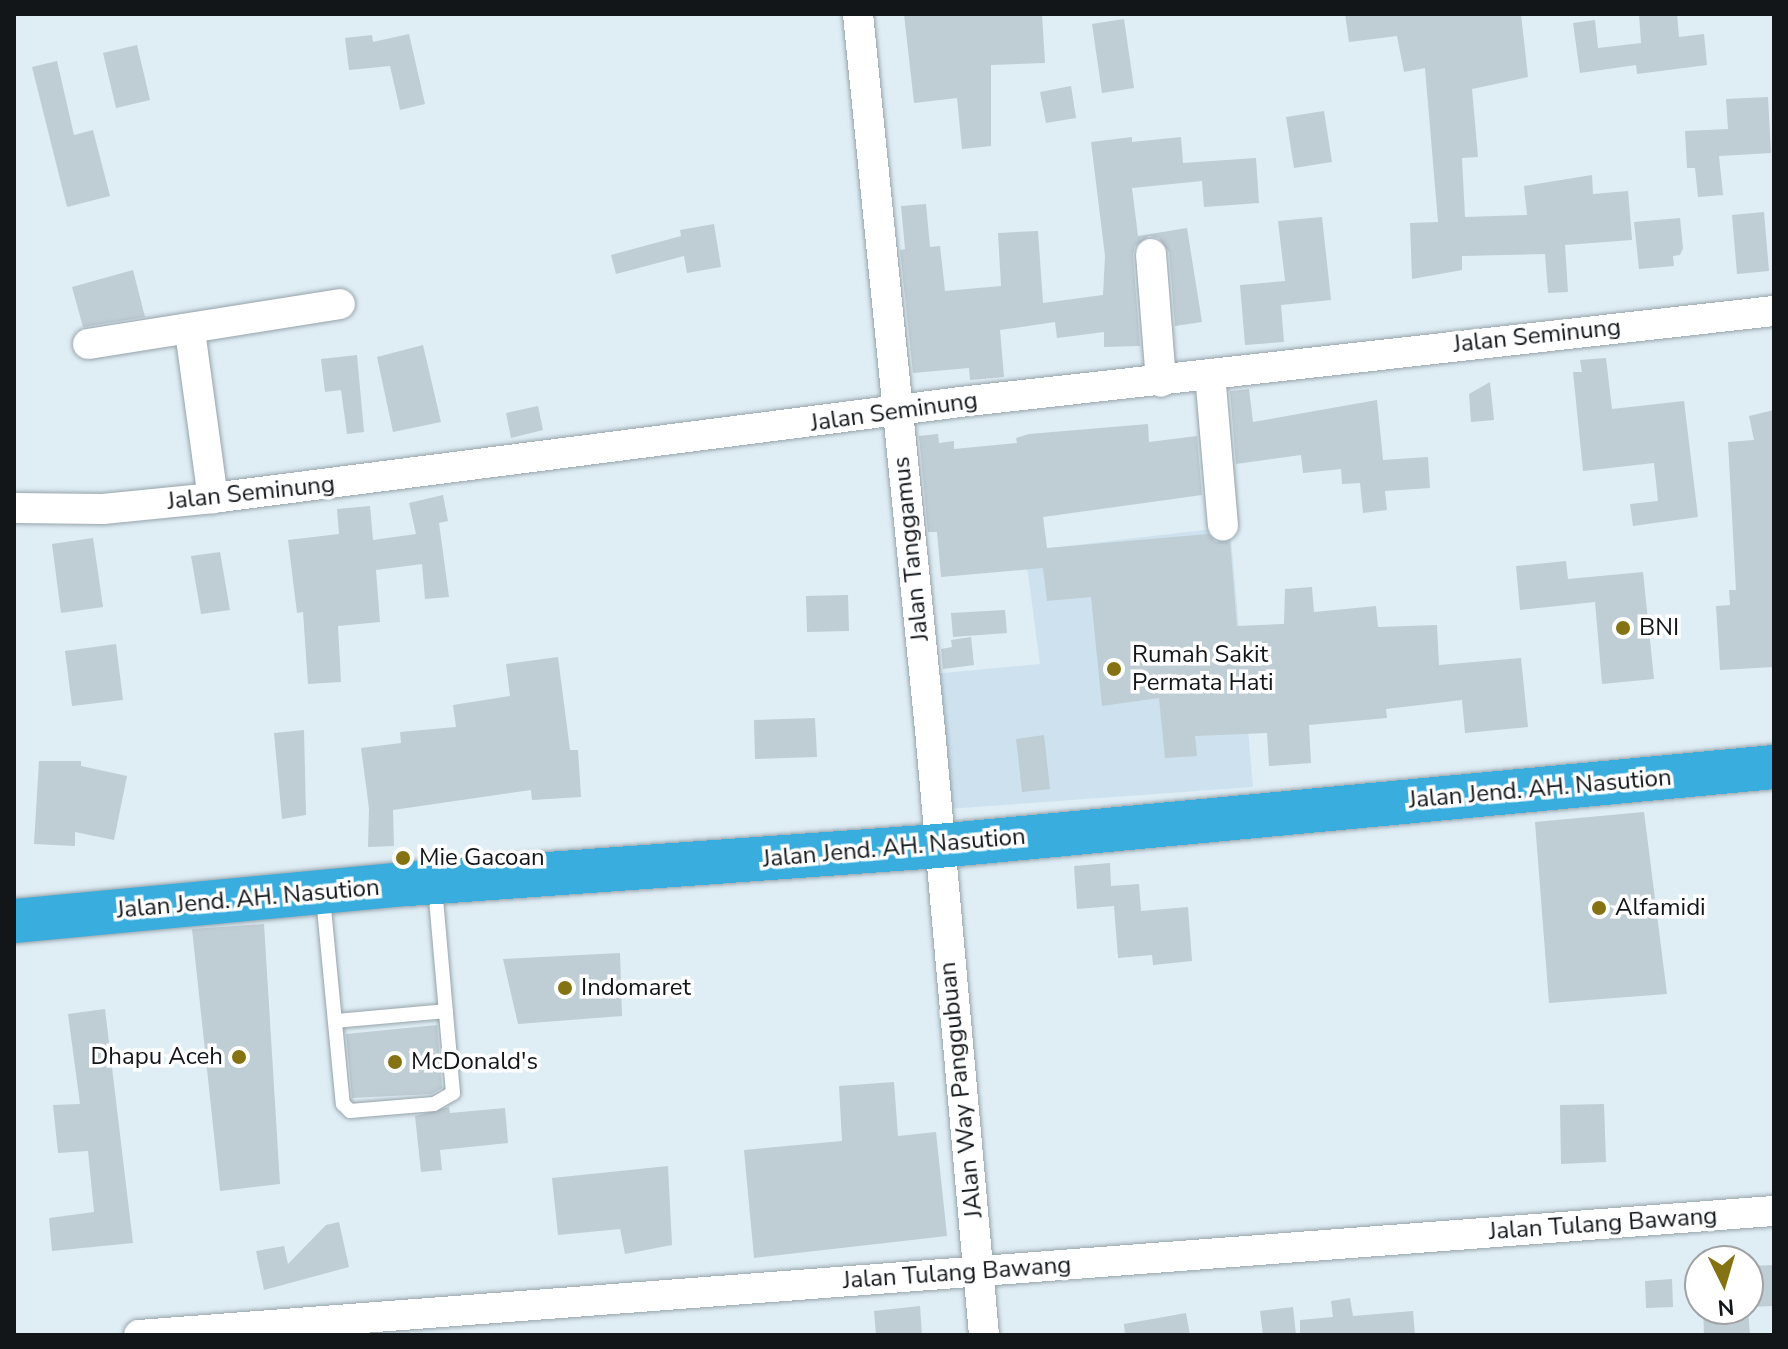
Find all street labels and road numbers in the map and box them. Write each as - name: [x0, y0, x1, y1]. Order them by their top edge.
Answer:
- street label: Jalan Seminung: [1452, 313, 1622, 359]
- street label: Jalan Seminung: [809, 386, 979, 438]
- street label: Jalan Tanggamus: [887, 455, 935, 643]
- street label: Jalan Seminung: [166, 470, 336, 516]
- street label: Jalan Jend. AH. Nasution: [1407, 763, 1673, 815]
- street label: Jalan Jend. AH. Nasution: [761, 822, 1027, 874]
- street label: Jalan Jend. AH. Nasution: [115, 873, 381, 925]
- street label: JAlan Way Panggubuan: [933, 960, 989, 1220]
- street label: Jalan Tulang Bawang: [1488, 1202, 1718, 1246]
- street label: Jalan Tulang Bawang: [842, 1251, 1072, 1295]

